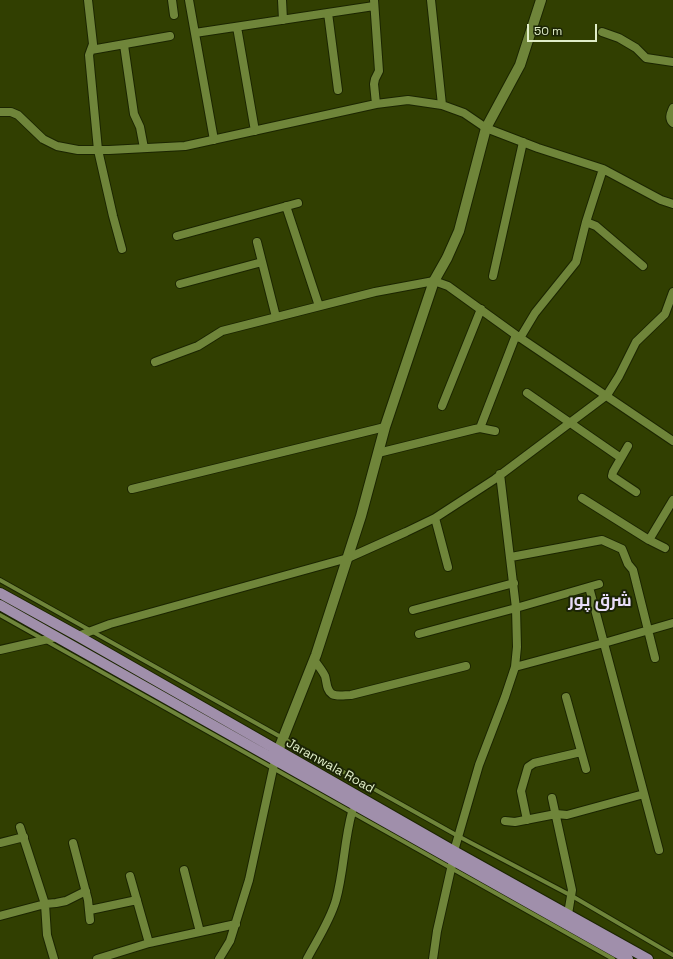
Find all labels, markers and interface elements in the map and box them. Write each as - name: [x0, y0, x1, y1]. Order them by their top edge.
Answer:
- scale bar: [529, 16, 599, 42]
- text: 50 m: [534, 23, 562, 39]
- district label: شرق پور: [568, 591, 632, 611]
- street label: Jaranwala Road: [283, 735, 377, 797]

